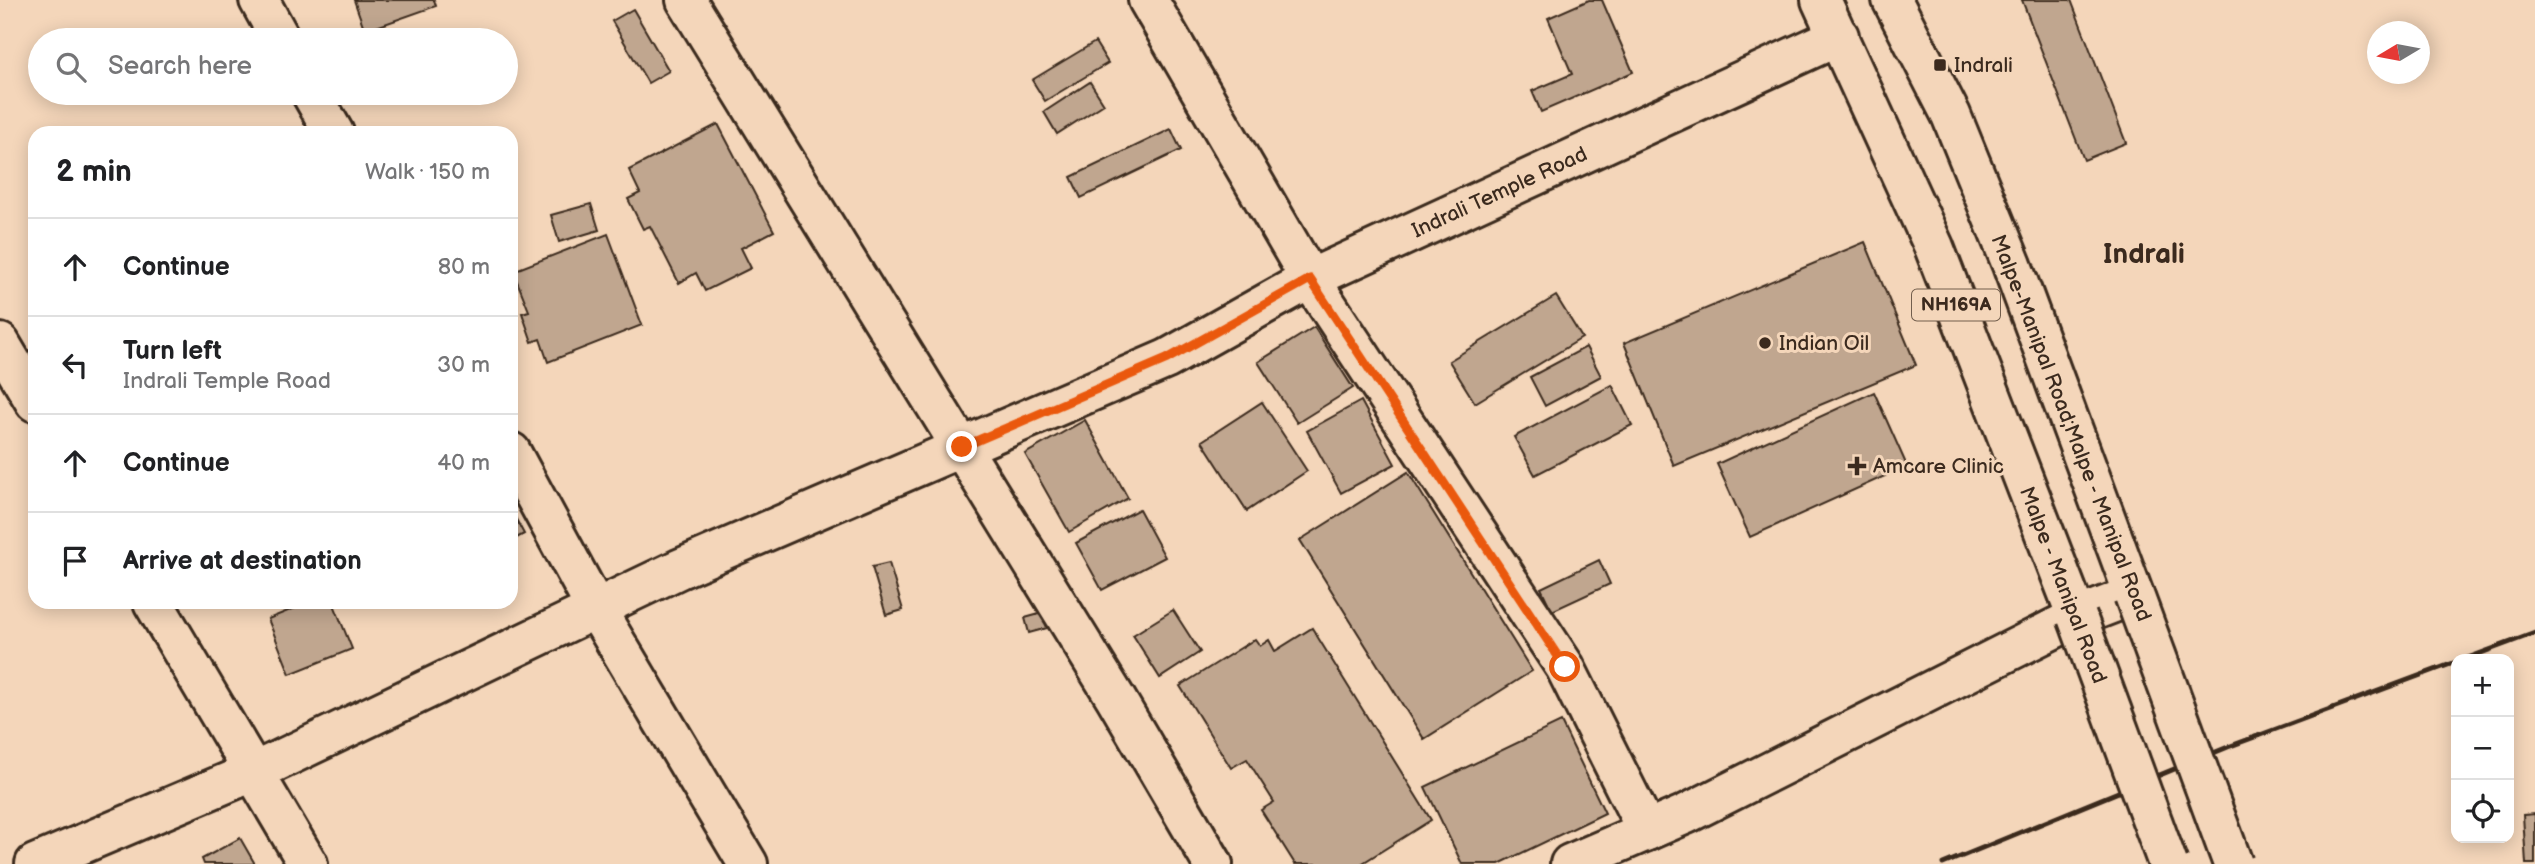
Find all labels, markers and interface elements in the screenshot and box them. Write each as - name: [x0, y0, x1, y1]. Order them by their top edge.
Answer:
- north arrow: [2367, 21, 2430, 84]
- search box: [28, 28, 518, 105]
- icon: search: [52, 48, 90, 86]
- text: Search here: [108, 51, 252, 82]
- place label: Indrali: [1954, 53, 2013, 78]
- marker: Indrali: [1932, 57, 1948, 73]
- street label: Indrali Temple Road: [1408, 141, 1591, 243]
- text: 2 min: [56, 154, 132, 190]
- text: Walk · 150 m: [365, 158, 490, 186]
- street label: Malpe-Manipal Road;Malpe - Manipal Road: [1985, 230, 2157, 626]
- district label: Indrali: [2103, 238, 2185, 271]
- icon: ahead: [56, 248, 94, 286]
- text: Continue: [123, 252, 230, 283]
- text: 80 m: [438, 253, 490, 281]
- road number: NH169A: [1912, 290, 2000, 320]
- place label: Indian Oil: [1779, 331, 1869, 356]
- marker: Indian Oil: [1757, 335, 1773, 351]
- text: Turn left: [123, 336, 222, 367]
- icon: left: [56, 346, 94, 384]
- text: 30 m: [437, 351, 490, 379]
- text: Indrali Temple Road: [123, 367, 331, 395]
- route end: [946, 431, 977, 462]
- icon: ahead: [56, 444, 94, 482]
- text: Continue: [123, 448, 230, 479]
- text: 40 m: [437, 449, 490, 477]
- place label: Amcare Clinic: [1873, 454, 2004, 479]
- marker: Amcare Clinic: [1847, 456, 1867, 476]
- street label: Malpe - Manipal Road: [2014, 482, 2112, 688]
- icon: arrive: [56, 542, 94, 580]
- text: Arrive at destination: [123, 546, 362, 577]
- route start: [1549, 651, 1580, 682]
- map controls: [2451, 654, 2514, 843]
- button: +: [2451, 654, 2514, 717]
- button: −: [2451, 717, 2514, 780]
- button: locate: [2451, 780, 2514, 843]

